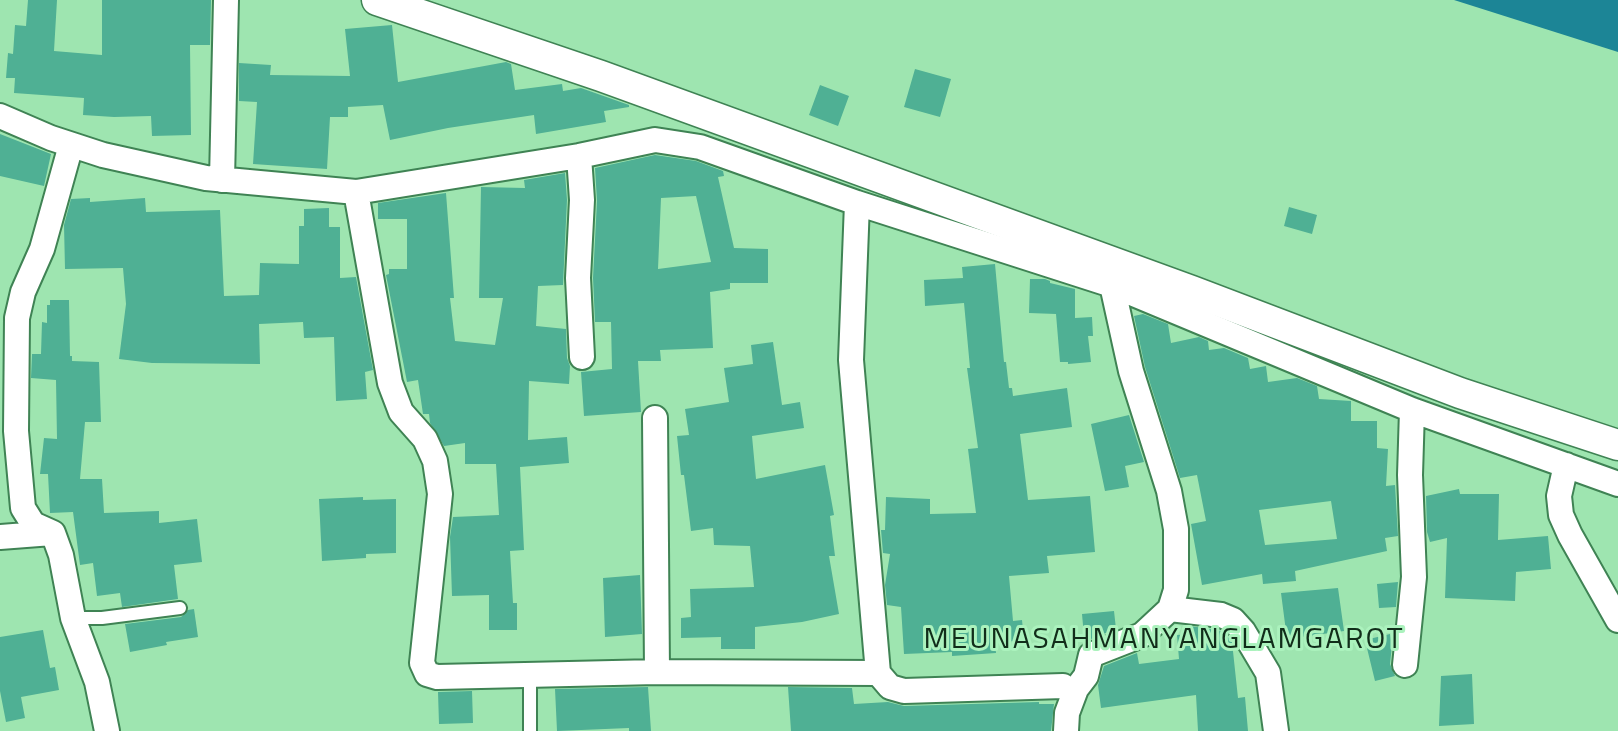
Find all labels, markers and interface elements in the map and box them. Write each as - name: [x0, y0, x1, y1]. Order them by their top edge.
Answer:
- district label: MEUNASAHMANYANGLAMGAROT: [926, 623, 1402, 659]

